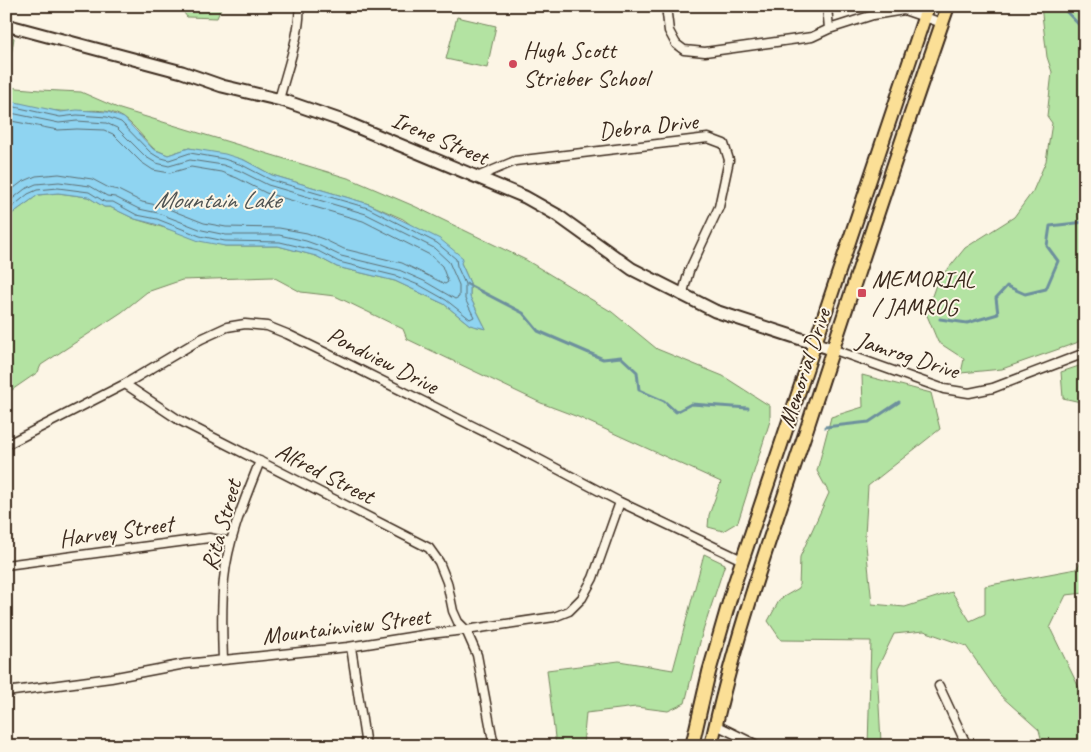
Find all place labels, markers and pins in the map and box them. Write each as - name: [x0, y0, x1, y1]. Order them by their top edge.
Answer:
- place label: Hugh Scott Strieber School: [523, 35, 653, 93]
- marker: Hugh Scott Strieber School: [507, 58, 519, 70]
- place label: MEMORIAL / JAMROG: [872, 264, 975, 322]
- marker: MEMORIAL / JAMROG: [856, 287, 868, 299]

